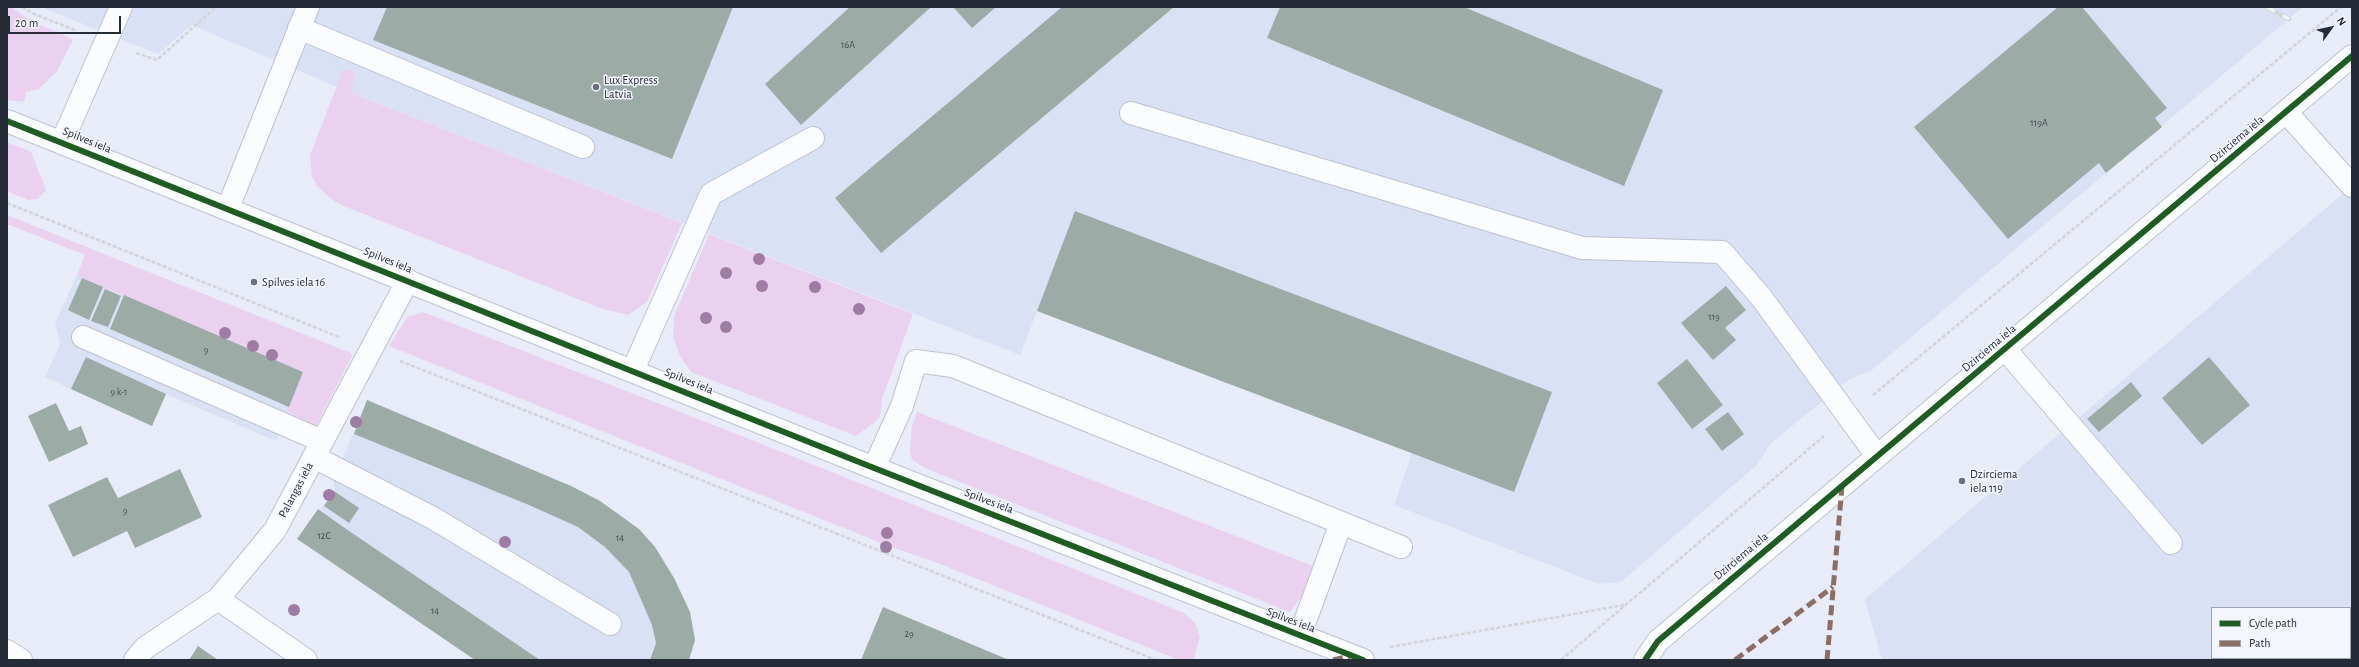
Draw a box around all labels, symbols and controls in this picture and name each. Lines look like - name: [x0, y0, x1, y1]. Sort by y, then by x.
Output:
- scale bar: [10, 8, 123, 34]
- north arrow: [2311, 8, 2351, 48]
- text: N: [2335, 15, 2348, 27]
- text: 20 m: [15, 17, 38, 29]
- house number: 16A: [841, 39, 855, 51]
- place label: Lux Express Latvia: [604, 73, 658, 101]
- marker: Lux Express Latvia: [591, 82, 601, 92]
- street label: Dzirciema iela: [2207, 112, 2267, 166]
- house number: 119A: [2030, 117, 2048, 129]
- street label: Spilves iela: [60, 124, 114, 156]
- street label: Spilves iela: [361, 244, 415, 276]
- place label: Spilves iela 16: [262, 275, 325, 289]
- marker: Spilves iela 16: [249, 277, 259, 287]
- house number: 119: [1708, 311, 1720, 323]
- street label: Dzirciema iela: [1959, 321, 2019, 375]
- house number: 9: [204, 344, 208, 356]
- street label: Spilves iela: [662, 365, 716, 397]
- house number: 9 k-1: [110, 386, 128, 398]
- street label: Palangas iela: [275, 460, 317, 520]
- place label: Dzirciema iela 119: [1970, 467, 2018, 495]
- marker: Dzirciema iela 119: [1957, 476, 1967, 486]
- street label: Spilves iela: [962, 485, 1016, 517]
- house number: 9: [123, 505, 127, 517]
- street label: Dzirciema iela: [1711, 529, 1771, 583]
- house number: 12C: [317, 530, 331, 542]
- house number: 14: [616, 532, 624, 544]
- street label: Spilves iela: [1264, 604, 1318, 636]
- house number: 14: [431, 605, 439, 617]
- legend: [2211, 607, 2351, 659]
- text: Cycle path: [2249, 617, 2297, 629]
- house number: 29: [904, 628, 914, 640]
- text: Path: [2249, 637, 2271, 649]

